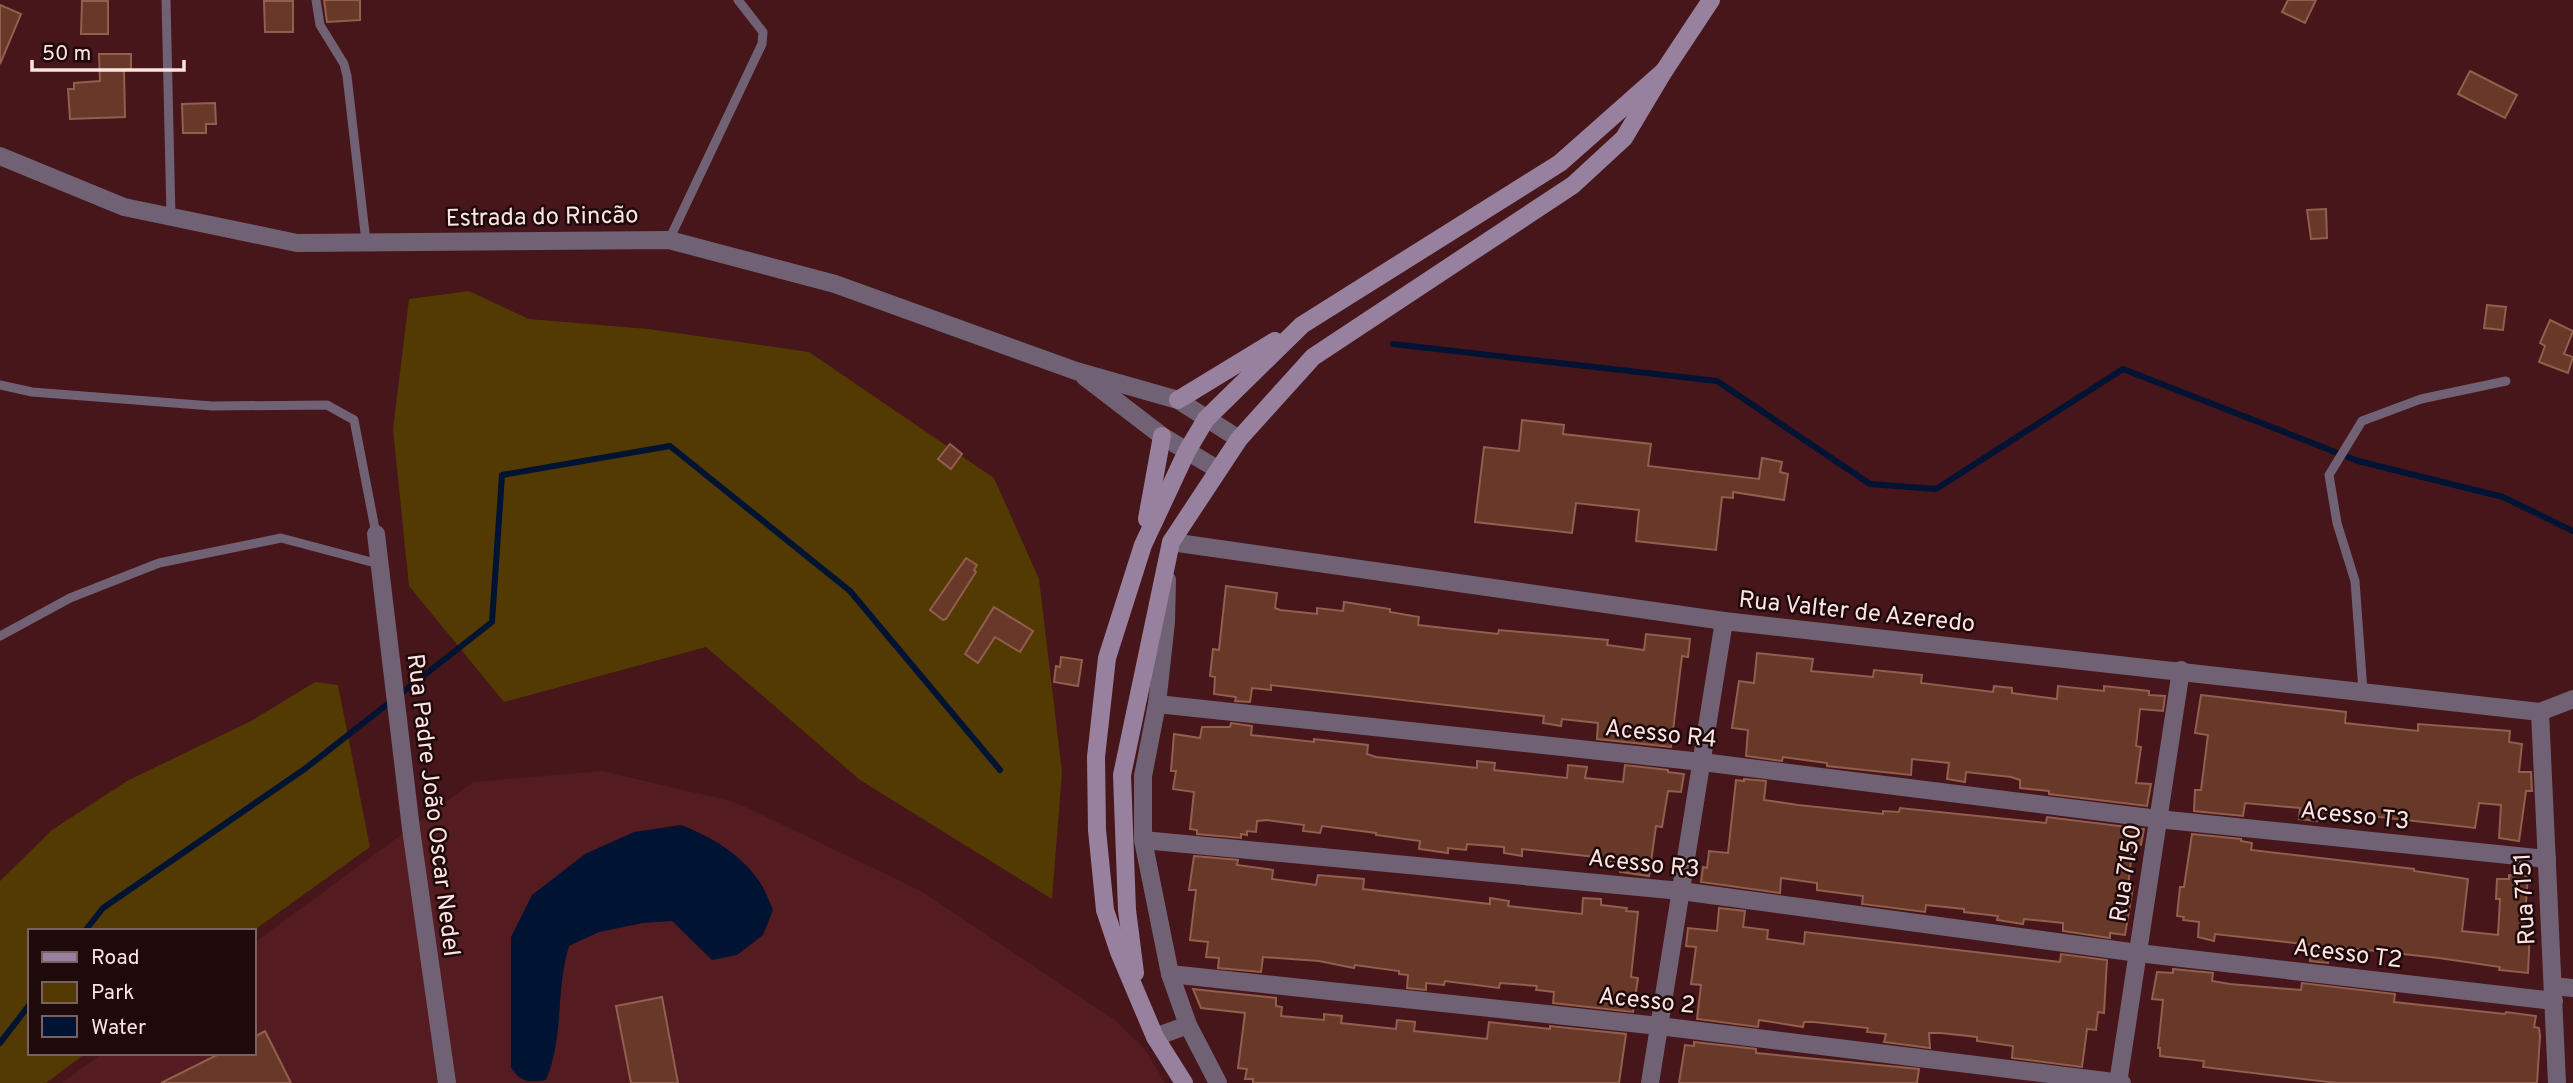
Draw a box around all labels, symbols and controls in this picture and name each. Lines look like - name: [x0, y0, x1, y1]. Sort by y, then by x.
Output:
- scale bar: [32, 28, 184, 72]
- text: 50 m: [42, 41, 91, 68]
- street label: Estrada do Rincão: [445, 201, 639, 235]
- street label: Rua Valter de Azeredo: [1737, 586, 1977, 640]
- street label: Rua Padre João Oscar Nedel: [399, 652, 465, 958]
- street label: Acesso R4: [1603, 714, 1718, 756]
- street label: Acesso T3: [2299, 796, 2411, 838]
- street label: Rua 7150: [2104, 822, 2150, 924]
- street label: Acesso R3: [1586, 844, 1701, 886]
- street label: Rua 7151: [2509, 852, 2543, 946]
- legend: [28, 929, 256, 1055]
- street label: Acesso T2: [2292, 933, 2404, 977]
- text: Road: [91, 945, 140, 972]
- text: Park: [91, 980, 134, 1007]
- street label: Acesso 2: [1597, 982, 1697, 1022]
- text: Water: [91, 1015, 146, 1042]

